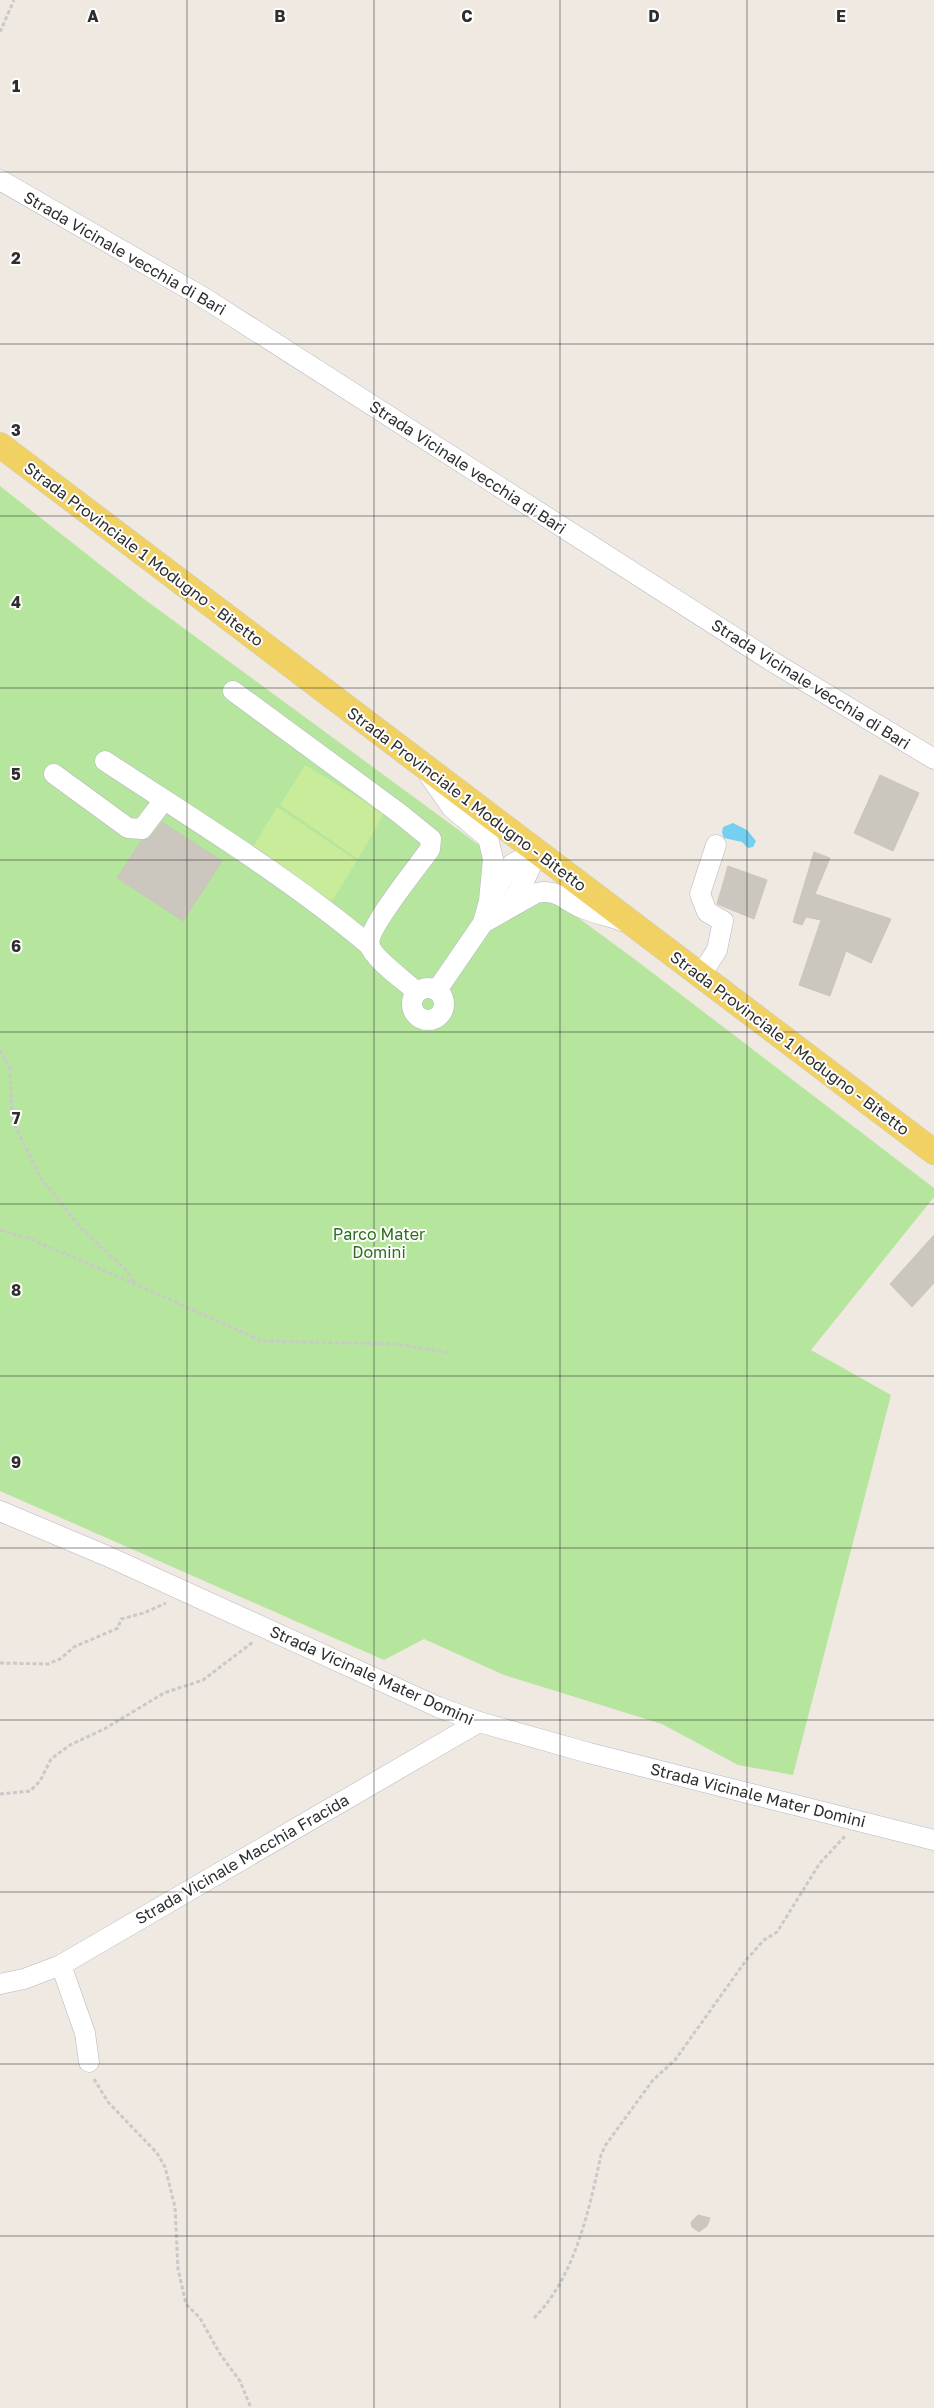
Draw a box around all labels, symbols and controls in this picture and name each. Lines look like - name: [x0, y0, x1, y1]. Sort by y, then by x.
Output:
- text: A: [87, 6, 99, 26]
- text: B: [274, 6, 286, 26]
- text: C: [461, 6, 473, 26]
- text: D: [648, 6, 660, 26]
- text: E: [836, 6, 846, 26]
- text: 1: [12, 76, 20, 96]
- street label: Strada Vicinale vecchia di Bari: [20, 187, 230, 319]
- text: 2: [11, 248, 21, 268]
- street label: Strada Vicinale vecchia di Bari: [366, 396, 570, 538]
- text: 3: [11, 420, 21, 440]
- street label: Strada Provinciale 1 Modugno - Bitetto: [20, 457, 268, 651]
- text: 4: [11, 592, 21, 612]
- street label: Strada Vicinale vecchia di Bari: [708, 614, 914, 754]
- street label: Strada Provinciale 1 Modugno - Bitetto: [343, 702, 591, 896]
- text: 5: [11, 764, 21, 784]
- text: 6: [11, 936, 21, 956]
- street label: Strada Provinciale 1 Modugno - Bitetto: [666, 946, 914, 1140]
- text: 7: [12, 1108, 21, 1128]
- park label: Parco Mater Domini: [333, 1224, 425, 1262]
- text: 8: [11, 1280, 21, 1300]
- text: 9: [11, 1452, 21, 1472]
- street label: Strada Vicinale Mater Domini: [267, 1621, 477, 1729]
- street label: Strada Vicinale Mater Domini: [648, 1759, 868, 1831]
- street label: Strada Vicinale Macchia Fracida: [132, 1789, 352, 1929]

